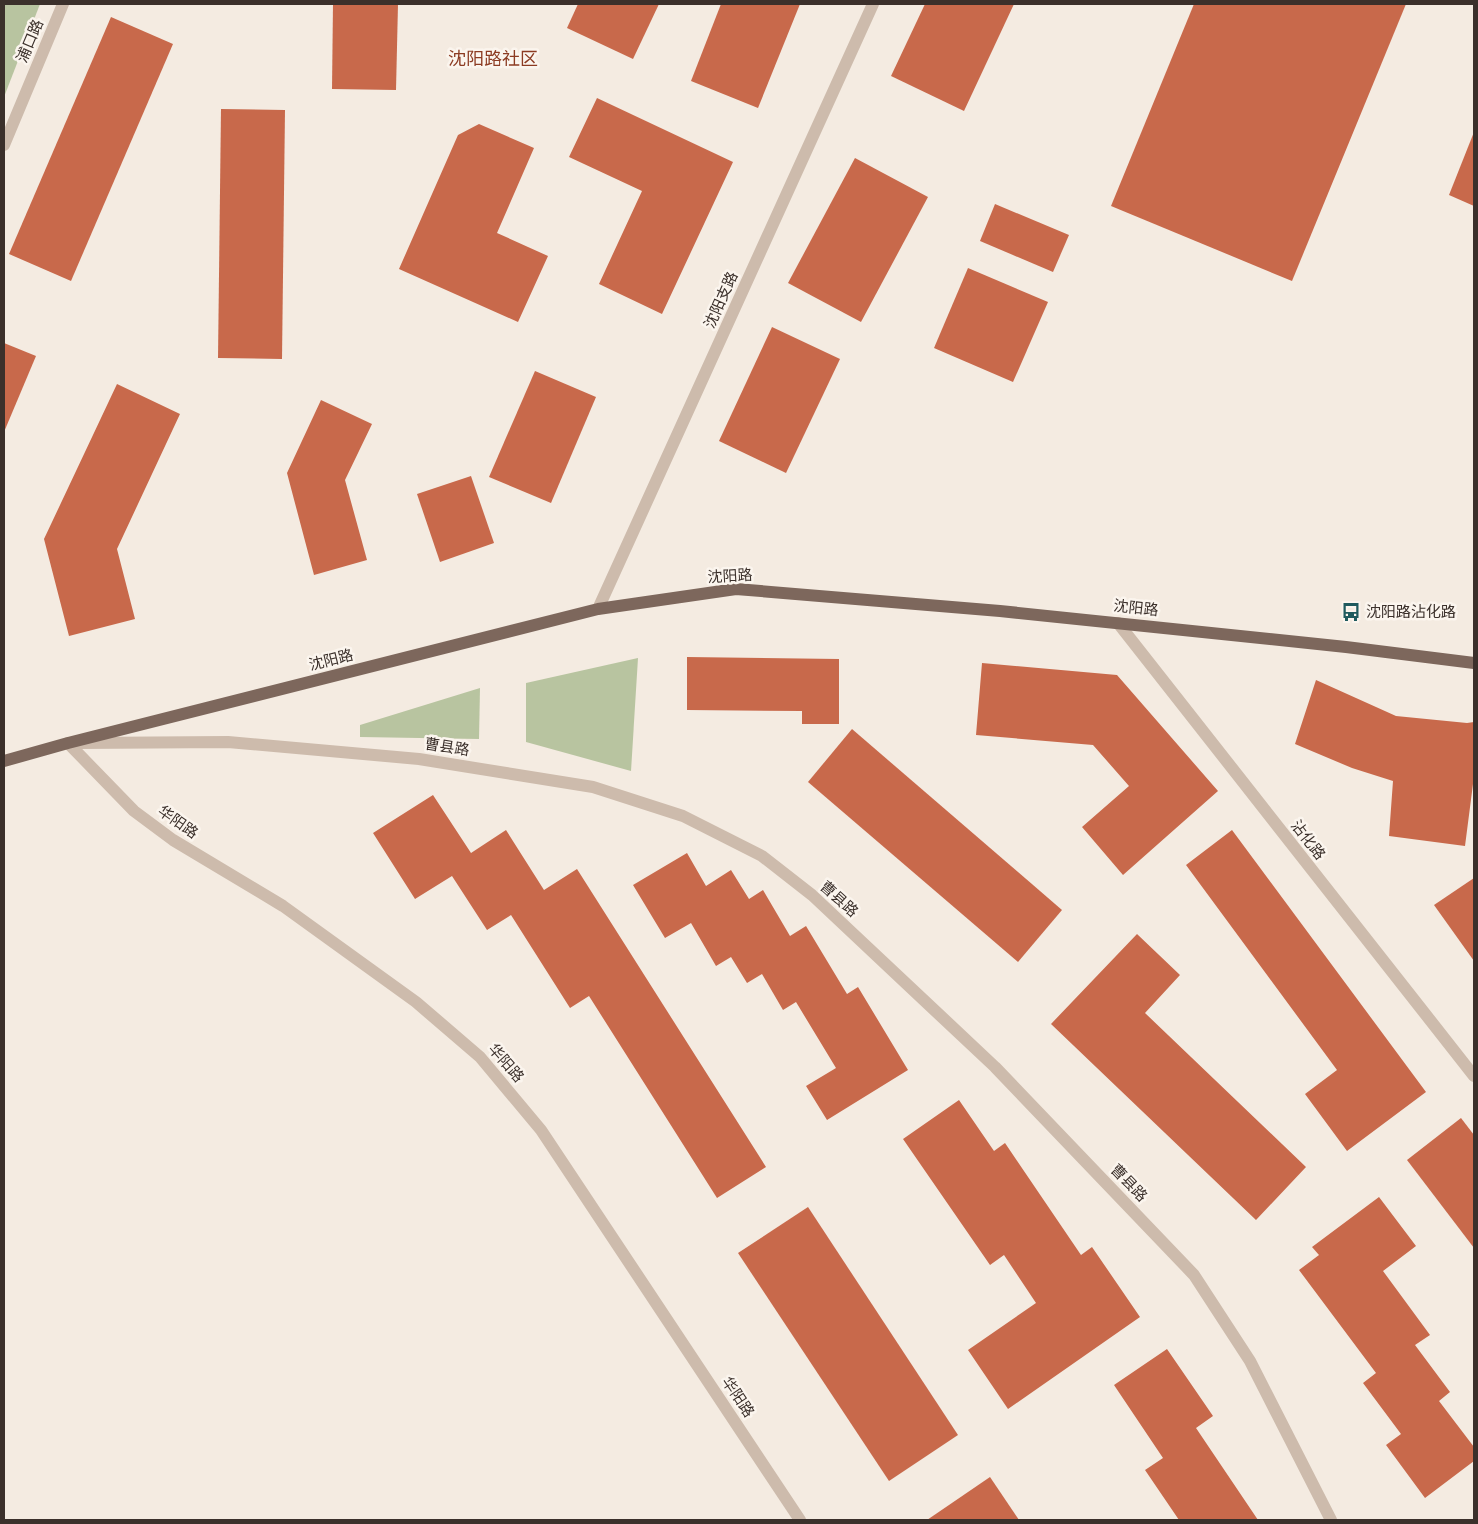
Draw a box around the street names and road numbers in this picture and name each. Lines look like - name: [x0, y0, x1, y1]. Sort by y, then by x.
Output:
- street label: 浦口路: [12, 16, 47, 65]
- street label: 沈阳支路: [700, 269, 741, 331]
- street label: 沈阳路: [707, 565, 753, 586]
- street label: 沈阳路: [1113, 596, 1159, 619]
- street label: 沈阳路: [307, 645, 355, 674]
- street label: 曹县路: [423, 734, 471, 759]
- street label: 华阳路: [154, 801, 202, 842]
- street label: 沾化路: [1287, 816, 1330, 863]
- street label: 曹县路: [816, 877, 862, 921]
- street label: 华阳路: [484, 1039, 528, 1086]
- street label: 曹县路: [1107, 1160, 1152, 1205]
- street label: 华阳路: [718, 1373, 759, 1421]

